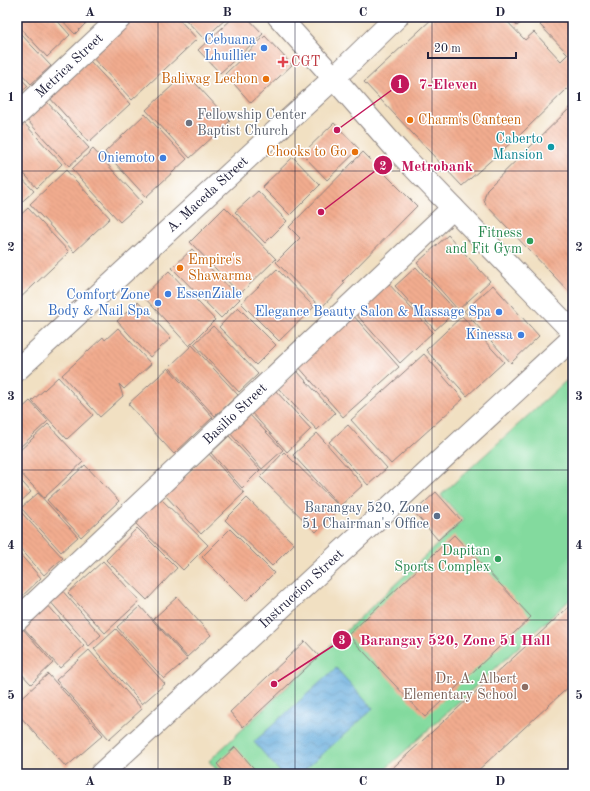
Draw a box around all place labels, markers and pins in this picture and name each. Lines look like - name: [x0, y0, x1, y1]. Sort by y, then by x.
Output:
- place label: Cebuana Lhuillier: [204, 33, 256, 63]
- marker: Cebuana Lhuillier: [259, 43, 269, 53]
- place label: CGT: [291, 55, 320, 69]
- marker: CGT: [278, 57, 288, 67]
- callout: 7-Eleven: [390, 70, 485, 97]
- place label: Baliwag Lechon: [161, 72, 258, 86]
- marker: Baliwag Lechon: [261, 74, 271, 84]
- place label: Fellowship Center Baptist Church: [197, 108, 306, 138]
- place label: Charm's Canteen: [418, 113, 522, 127]
- marker: Charm's Canteen: [405, 115, 415, 125]
- marker: Fellowship Center Baptist Church: [184, 118, 194, 128]
- place label: Caberto Mansion: [492, 132, 543, 162]
- marker: Caberto Mansion: [546, 142, 556, 152]
- place label: Chooks to Go: [266, 145, 347, 159]
- marker: Chooks to Go: [350, 147, 360, 157]
- place label: Oniemoto: [98, 151, 155, 165]
- callout: Metrobank: [373, 152, 481, 179]
- marker: Oniemoto: [158, 153, 168, 163]
- place label: Fitness and Fit Gym: [446, 226, 522, 256]
- marker: Fitness and Fit Gym: [525, 236, 535, 246]
- place label: Empire's Shawarma: [188, 253, 252, 283]
- marker: Empire's Shawarma: [175, 263, 185, 273]
- place label: EssenZiale: [176, 287, 242, 301]
- place label: Comfort Zone Body & Nail Spa: [48, 288, 150, 318]
- marker: EssenZiale: [163, 289, 173, 299]
- marker: Comfort Zone Body & Nail Spa: [153, 298, 163, 308]
- place label: Elegance Beauty Salon & Massage Spa: [255, 305, 491, 319]
- marker: Elegance Beauty Salon & Massage Spa: [494, 307, 504, 317]
- place label: Kinessa: [466, 328, 513, 342]
- marker: Kinessa: [516, 330, 526, 340]
- place label: Barangay 520, Zone 51 Chairman's Office: [302, 501, 429, 531]
- marker: Barangay 520, Zone 51 Chairman's Office: [432, 511, 442, 521]
- place label: Dapitan Sports Complex: [394, 544, 490, 574]
- marker: Dapitan Sports Complex: [493, 554, 503, 564]
- callout: Barangay 520, Zone 51 Hall: [332, 626, 558, 653]
- place label: Dr. A. Albert Elementary School: [403, 672, 517, 702]
- marker: Dr. A. Albert Elementary School: [520, 682, 530, 692]

